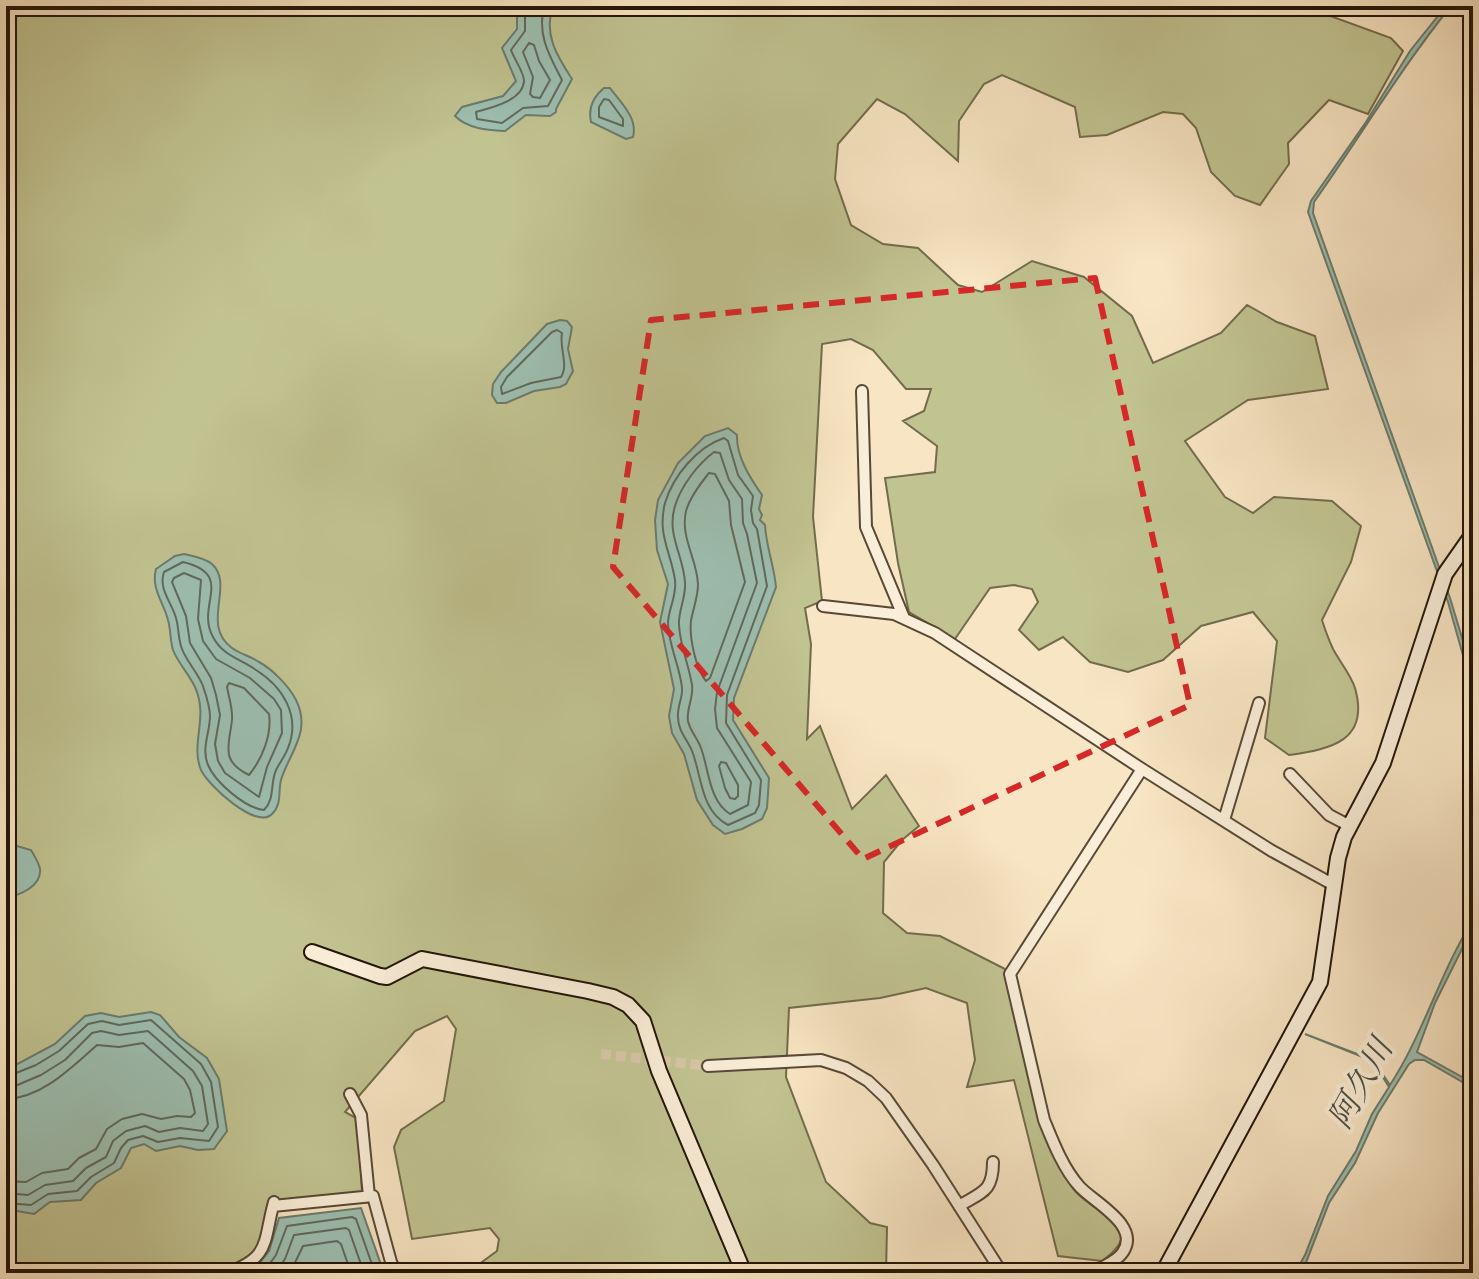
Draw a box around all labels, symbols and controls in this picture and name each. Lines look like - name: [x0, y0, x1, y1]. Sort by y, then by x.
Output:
- water label: 阿久川: [1320, 1030, 1403, 1136]

